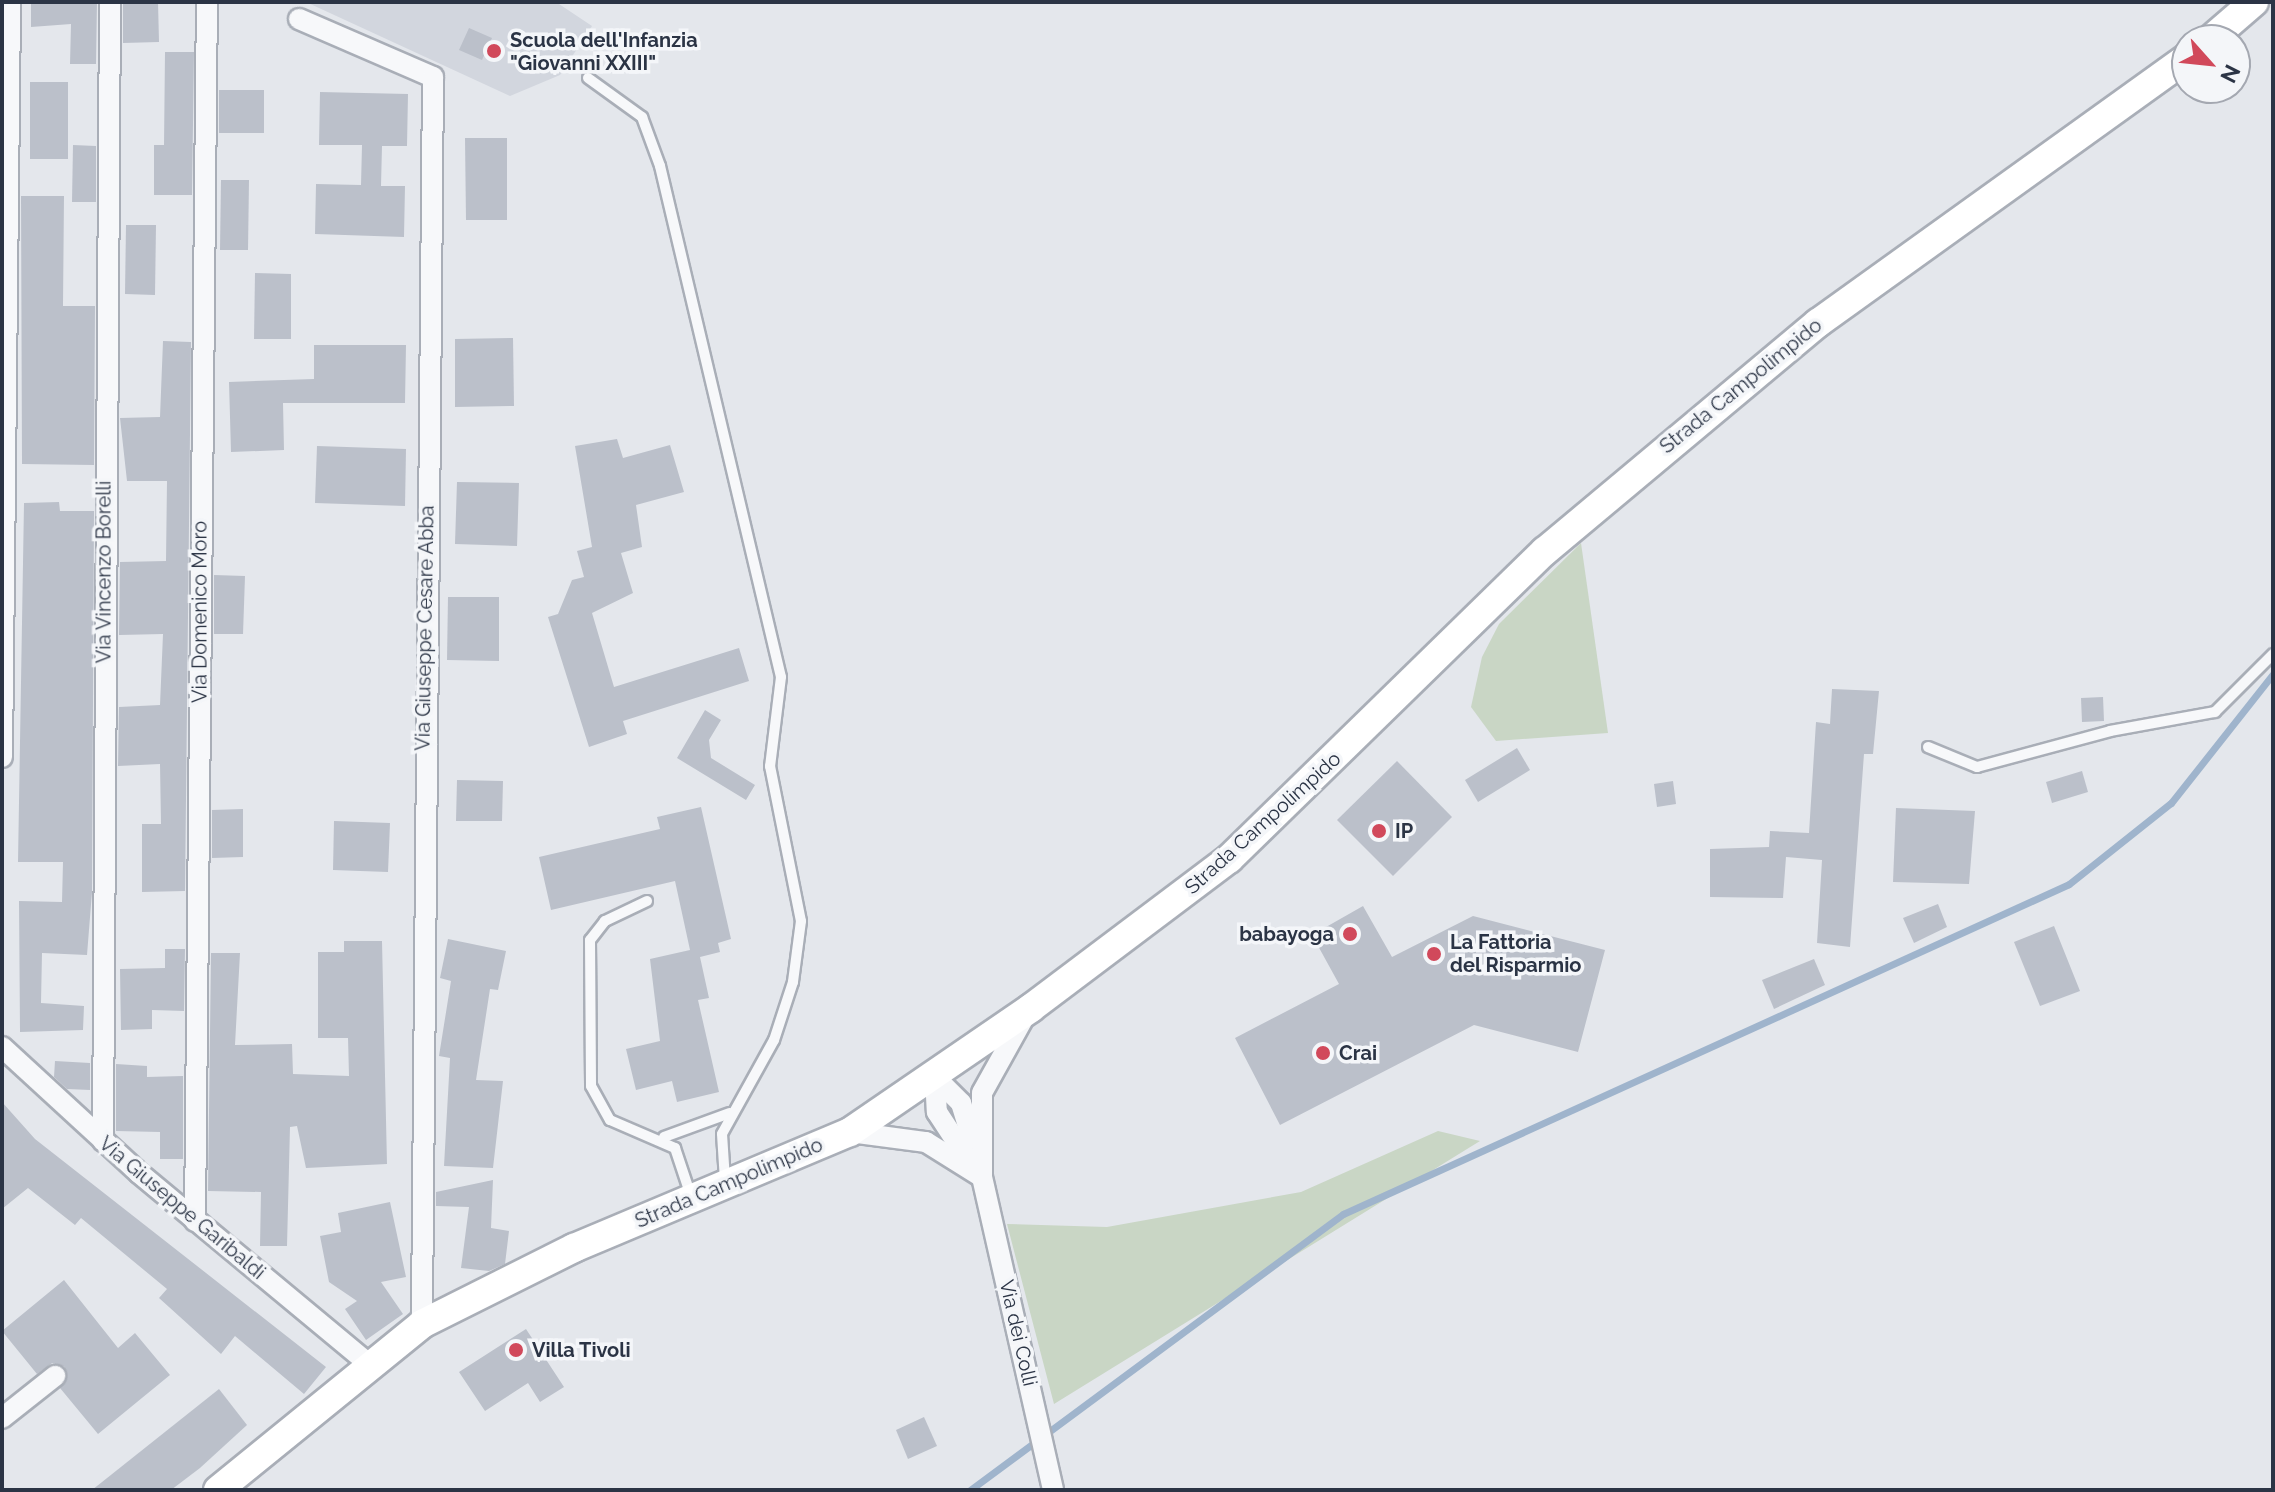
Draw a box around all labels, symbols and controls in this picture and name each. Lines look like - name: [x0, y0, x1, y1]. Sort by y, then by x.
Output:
- north arrow: [2171, 24, 2251, 104]
- place label: Scuola dell'Infanzia "Giovanni XXIII": [510, 28, 698, 75]
- marker: Scuola dell'Infanzia "Giovanni XXIII": [485, 42, 503, 60]
- text: N: [2215, 61, 2246, 87]
- street label: Strada Campolimpido: [1655, 313, 1827, 459]
- street label: Via Vincenzo Borelli: [92, 480, 116, 664]
- street label: Via Giuseppe Cesare Abba: [411, 505, 439, 751]
- street label: Via Domenico Moro: [188, 521, 212, 703]
- street label: Strada Campolimpido: [1180, 747, 1346, 899]
- place label: IP: [1395, 819, 1413, 843]
- marker: IP: [1370, 822, 1388, 840]
- place label: babayoga: [1239, 922, 1334, 946]
- marker: babayoga: [1341, 925, 1359, 943]
- place label: La Fattoria del Risparmio: [1450, 930, 1582, 977]
- marker: La Fattoria del Risparmio: [1425, 945, 1443, 963]
- place label: Crai: [1339, 1041, 1377, 1065]
- marker: Crai: [1314, 1044, 1332, 1062]
- street label: Via Giuseppe Garibaldi: [94, 1131, 270, 1285]
- street label: Strada Campolimpido: [632, 1133, 826, 1233]
- street label: Via dei Colli: [994, 1277, 1042, 1389]
- place label: Villa Tivoli: [532, 1338, 631, 1362]
- marker: Villa Tivoli: [507, 1341, 525, 1359]

